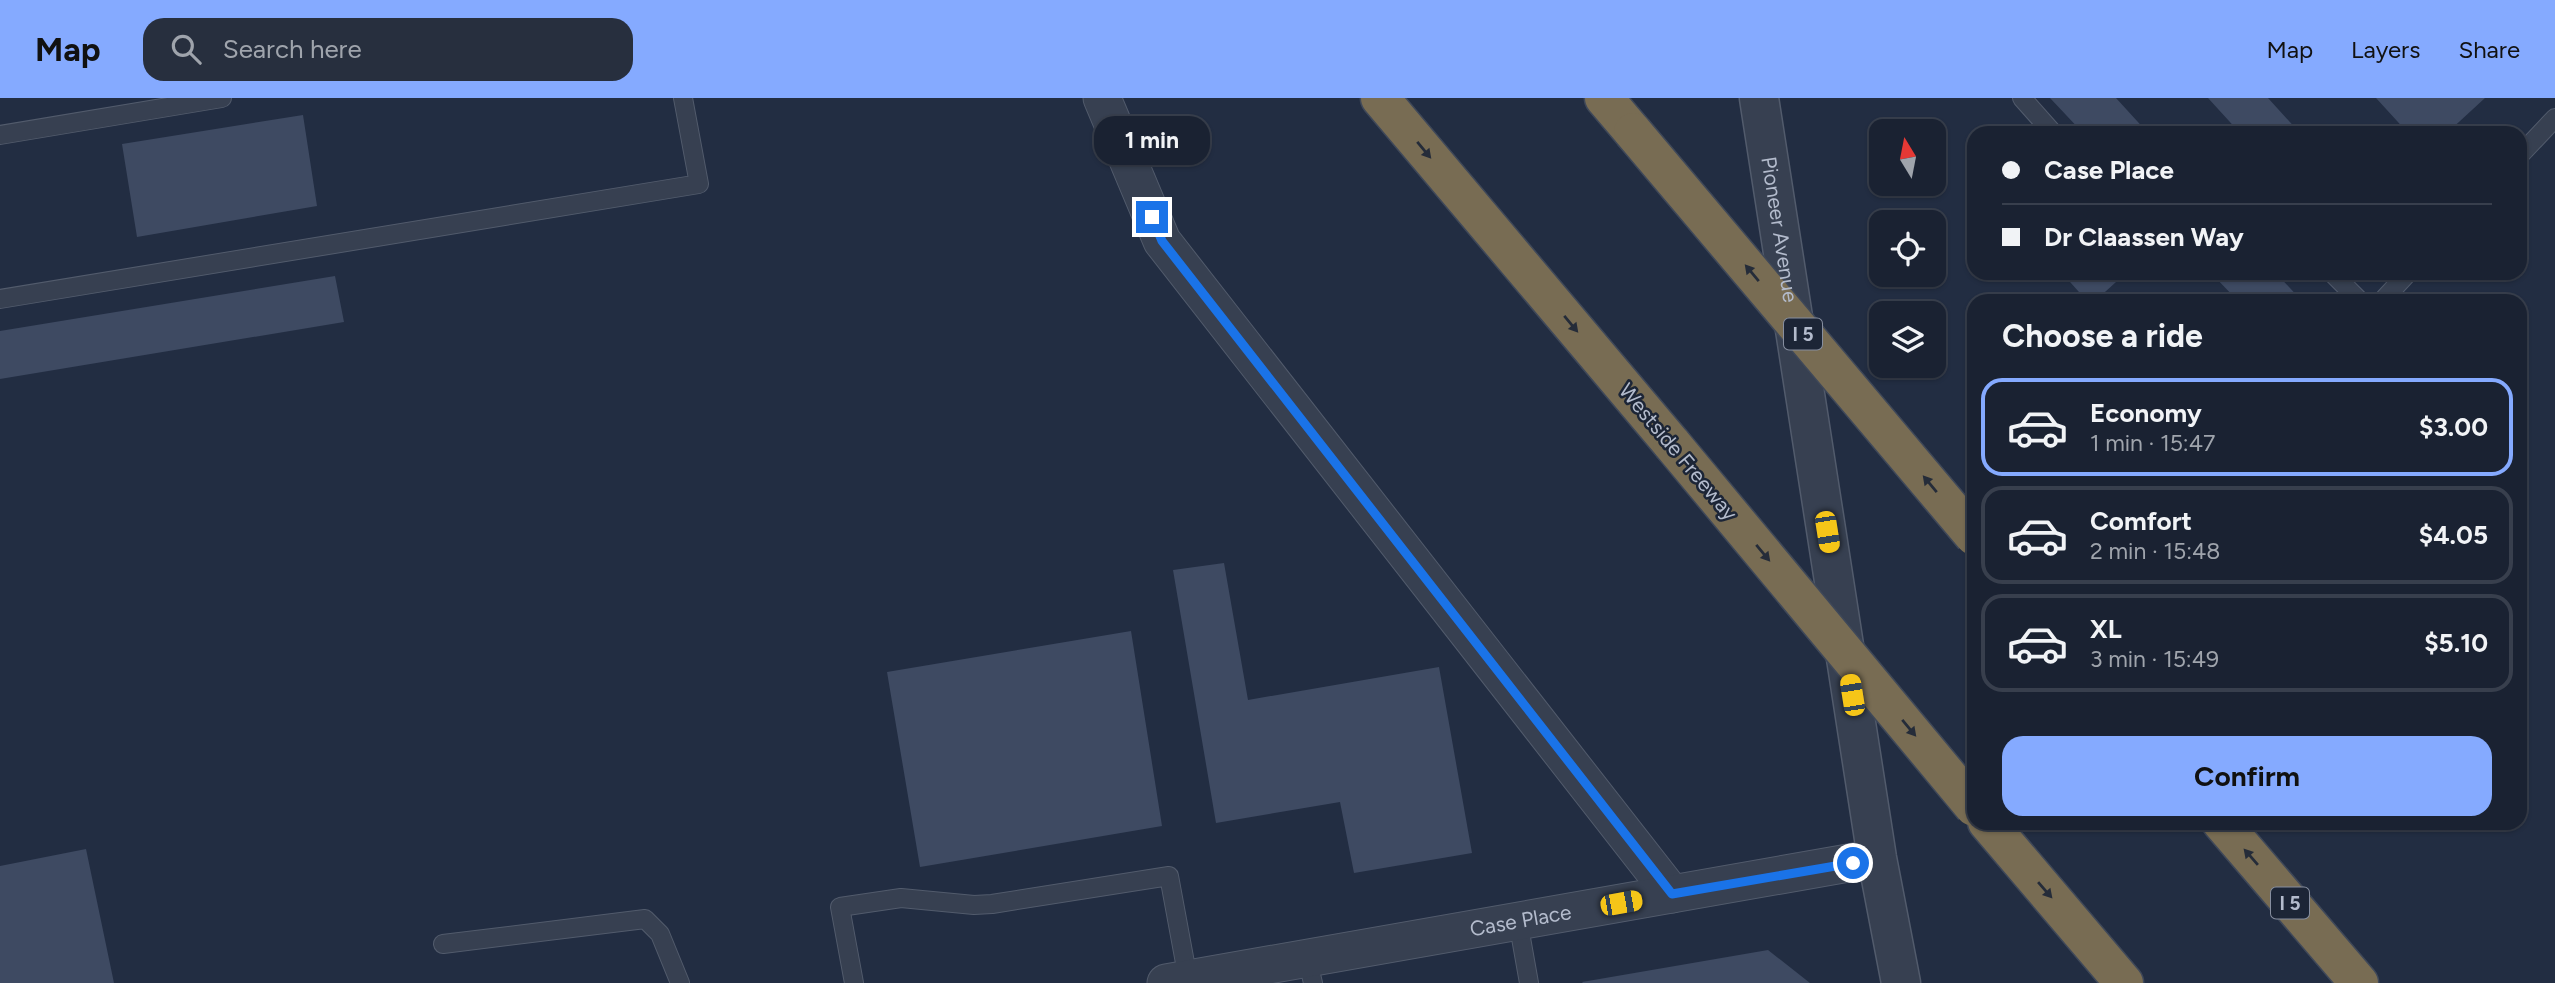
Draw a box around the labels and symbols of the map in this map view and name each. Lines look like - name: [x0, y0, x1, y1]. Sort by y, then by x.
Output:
- callout: 1 min: [1094, 116, 1210, 164]
- north arrow: [1869, 119, 1946, 196]
- one-way arrow: [1417, 141, 1432, 159]
- street label: Pioneer Avenue: [1756, 155, 1804, 304]
- route end: [1136, 201, 1168, 233]
- one-way arrow: [1744, 264, 1759, 282]
- one-way arrow: [1563, 316, 1578, 333]
- road number: I 5: [1784, 318, 1822, 350]
- street label: Westside Freeway: [1614, 378, 1743, 525]
- one-way arrow: [1922, 475, 1938, 493]
- car: [1814, 510, 1841, 554]
- one-way arrow: [1755, 545, 1770, 562]
- car: [1839, 673, 1866, 717]
- one-way arrow: [1901, 719, 1916, 737]
- route start: [1837, 847, 1869, 879]
- one-way arrow: [2243, 848, 2259, 866]
- one-way arrow: [2037, 882, 2052, 899]
- road number: I 5: [2271, 888, 2309, 918]
- car: [1599, 889, 1644, 917]
- street label: Case Place: [1468, 899, 1573, 941]

